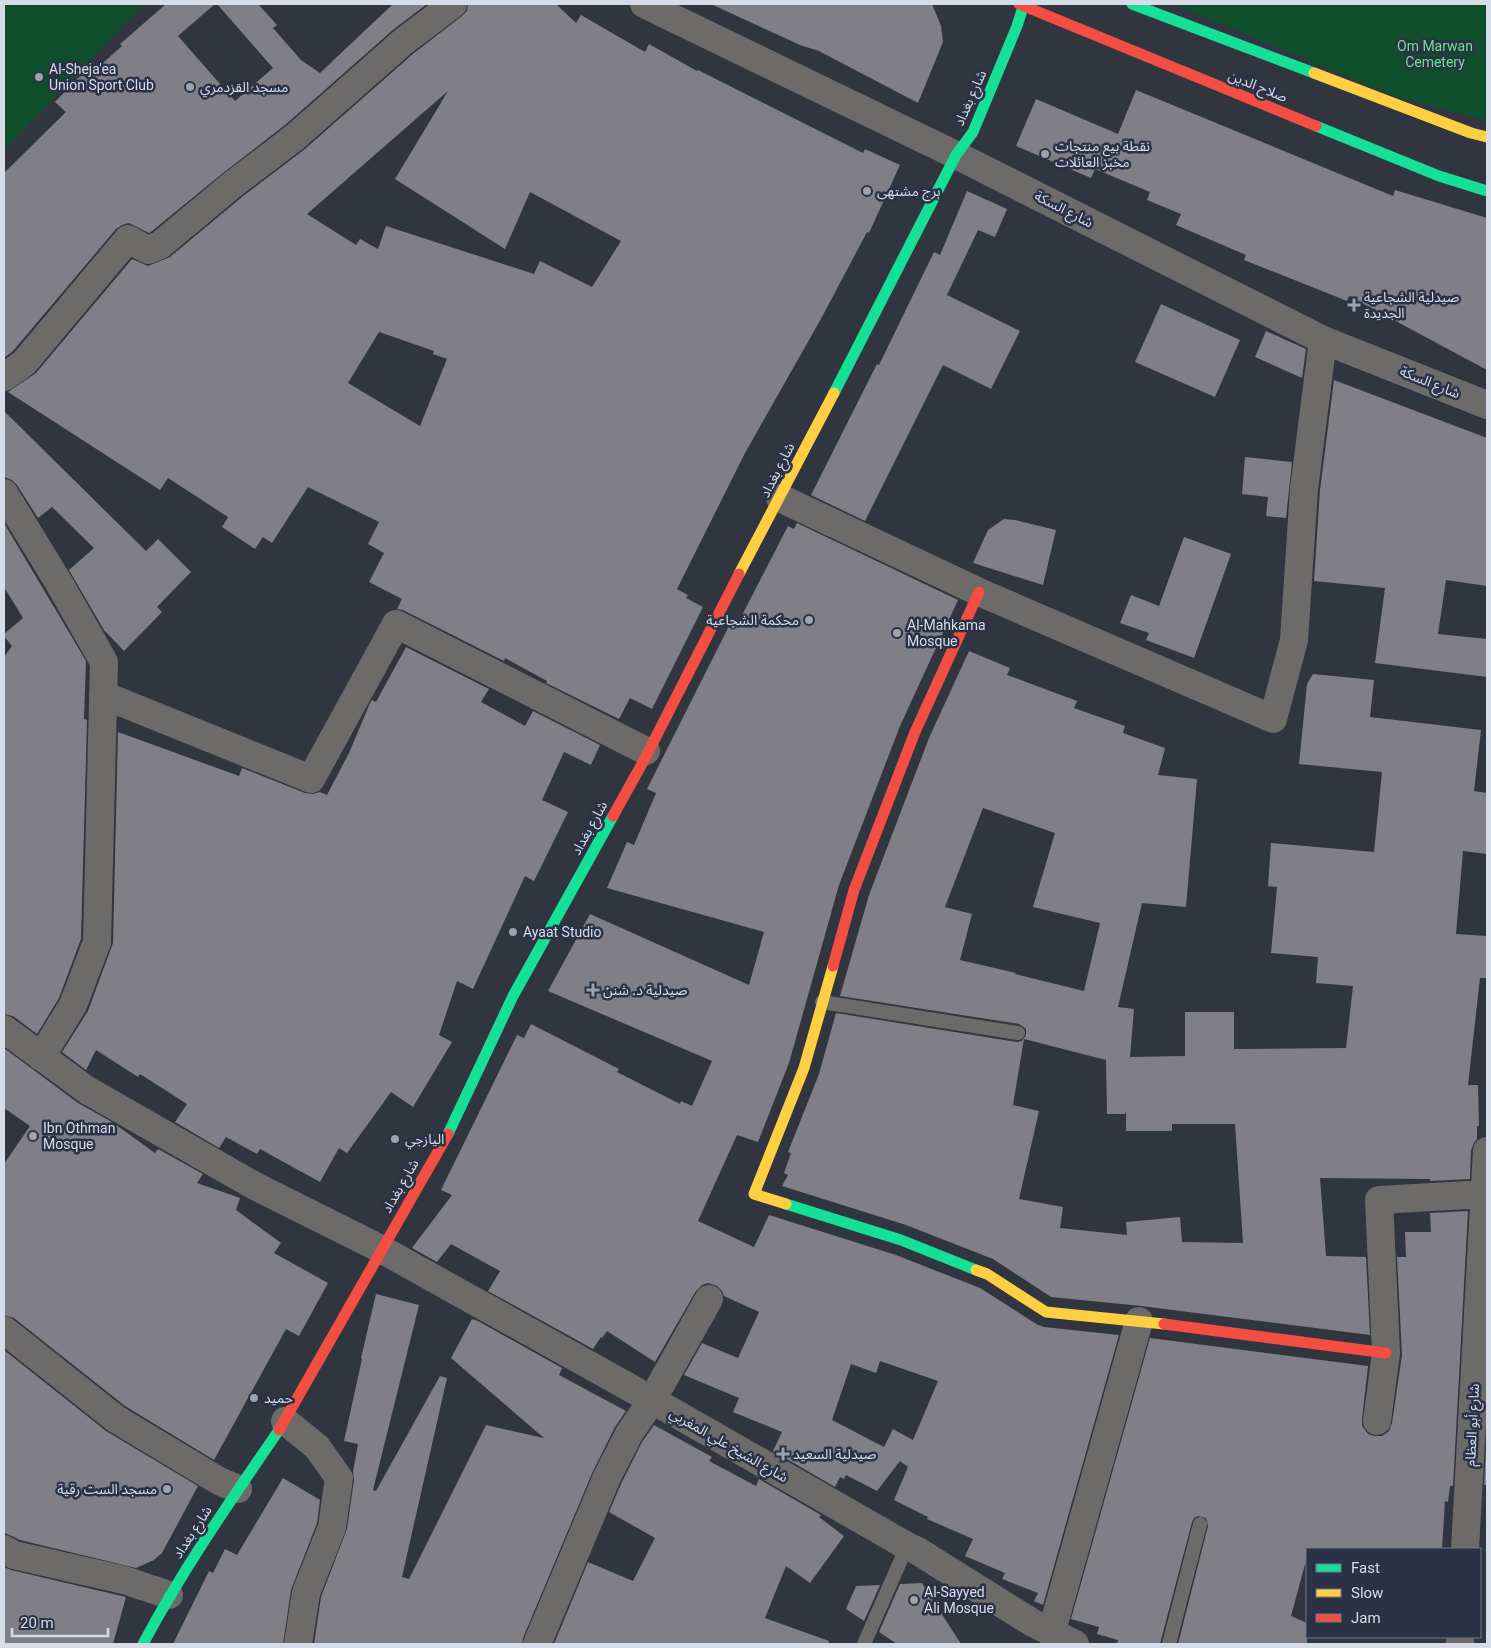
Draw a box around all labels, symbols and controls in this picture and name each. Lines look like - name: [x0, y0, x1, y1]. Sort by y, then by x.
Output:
- park label: Om Marwan Cemetery: [1397, 38, 1473, 70]
- place label: Al-Sheja'ea Union Sport Club: [49, 61, 154, 93]
- street label: صلاح الدين: [1225, 67, 1290, 108]
- street label: شارع بغداد: [951, 68, 992, 130]
- marker: Al-Sheja'ea Union Sport Club: [33, 71, 45, 83]
- place label: مسجد القزدمري: [200, 79, 288, 98]
- marker: مسجد القزدمري: [184, 81, 196, 93]
- place label: نقطة بيع منتجات مخبز العائلات: [1055, 138, 1150, 171]
- marker: نقطة بيع منتجات مخبز العائلات: [1039, 148, 1051, 160]
- place label: برج مشتهى: [877, 183, 941, 202]
- marker: برج مشتهى: [861, 185, 873, 197]
- street label: شارع السكة: [1031, 187, 1096, 233]
- place label: صيدلية الشجاعية الجديدة: [1364, 289, 1460, 321]
- marker: صيدلية الشجاعية الجديدة: [1348, 299, 1360, 311]
- street label: شارع السكة: [1396, 363, 1462, 404]
- street label: شارع بغداد: [756, 440, 800, 501]
- place label: محكمة الشجاعية: [706, 612, 799, 628]
- marker: محكمة الشجاعية: [803, 614, 815, 626]
- place label: Al-Mahkama Mosque: [907, 617, 986, 649]
- marker: Al-Mahkama Mosque: [891, 627, 903, 639]
- street label: شارع بغداد: [568, 798, 613, 859]
- place label: Ayaat Studio: [523, 924, 602, 940]
- marker: Ayaat Studio: [507, 926, 519, 938]
- place label: صيدلية د. شنن: [603, 982, 688, 999]
- marker: صيدلية د. شنن: [587, 984, 599, 996]
- place label: Ibn Othman Mosque: [43, 1120, 115, 1152]
- marker: Ibn Othman Mosque: [27, 1130, 39, 1142]
- place label: اليازجي: [405, 1131, 444, 1150]
- marker: اليازجي: [389, 1133, 401, 1145]
- street label: شارع بغداد: [378, 1156, 424, 1217]
- street label: شارع أبو العظام: [1461, 1383, 1485, 1467]
- place label: حميد: [264, 1390, 293, 1406]
- marker: حميد: [248, 1392, 260, 1404]
- street label: شارع الشيخ علي المغربي: [665, 1405, 791, 1488]
- place label: صيدلية السعيد: [793, 1446, 877, 1462]
- marker: صيدلية السعيد: [777, 1448, 789, 1460]
- place label: مسجد الست رقية: [57, 1481, 157, 1498]
- marker: مسجد الست رقية: [161, 1483, 173, 1495]
- street label: شارع بغداد: [169, 1503, 217, 1563]
- legend: [1306, 1548, 1481, 1638]
- text: Fast: [1351, 1559, 1380, 1577]
- place label: Al-Sayyed Ali Mosque: [924, 1584, 994, 1616]
- text: Slow: [1351, 1584, 1383, 1602]
- marker: Al-Sayyed Ali Mosque: [908, 1594, 920, 1606]
- scale bar: [12, 1606, 109, 1638]
- text: Jam: [1351, 1609, 1381, 1627]
- text: 20 m: [20, 1614, 54, 1632]

